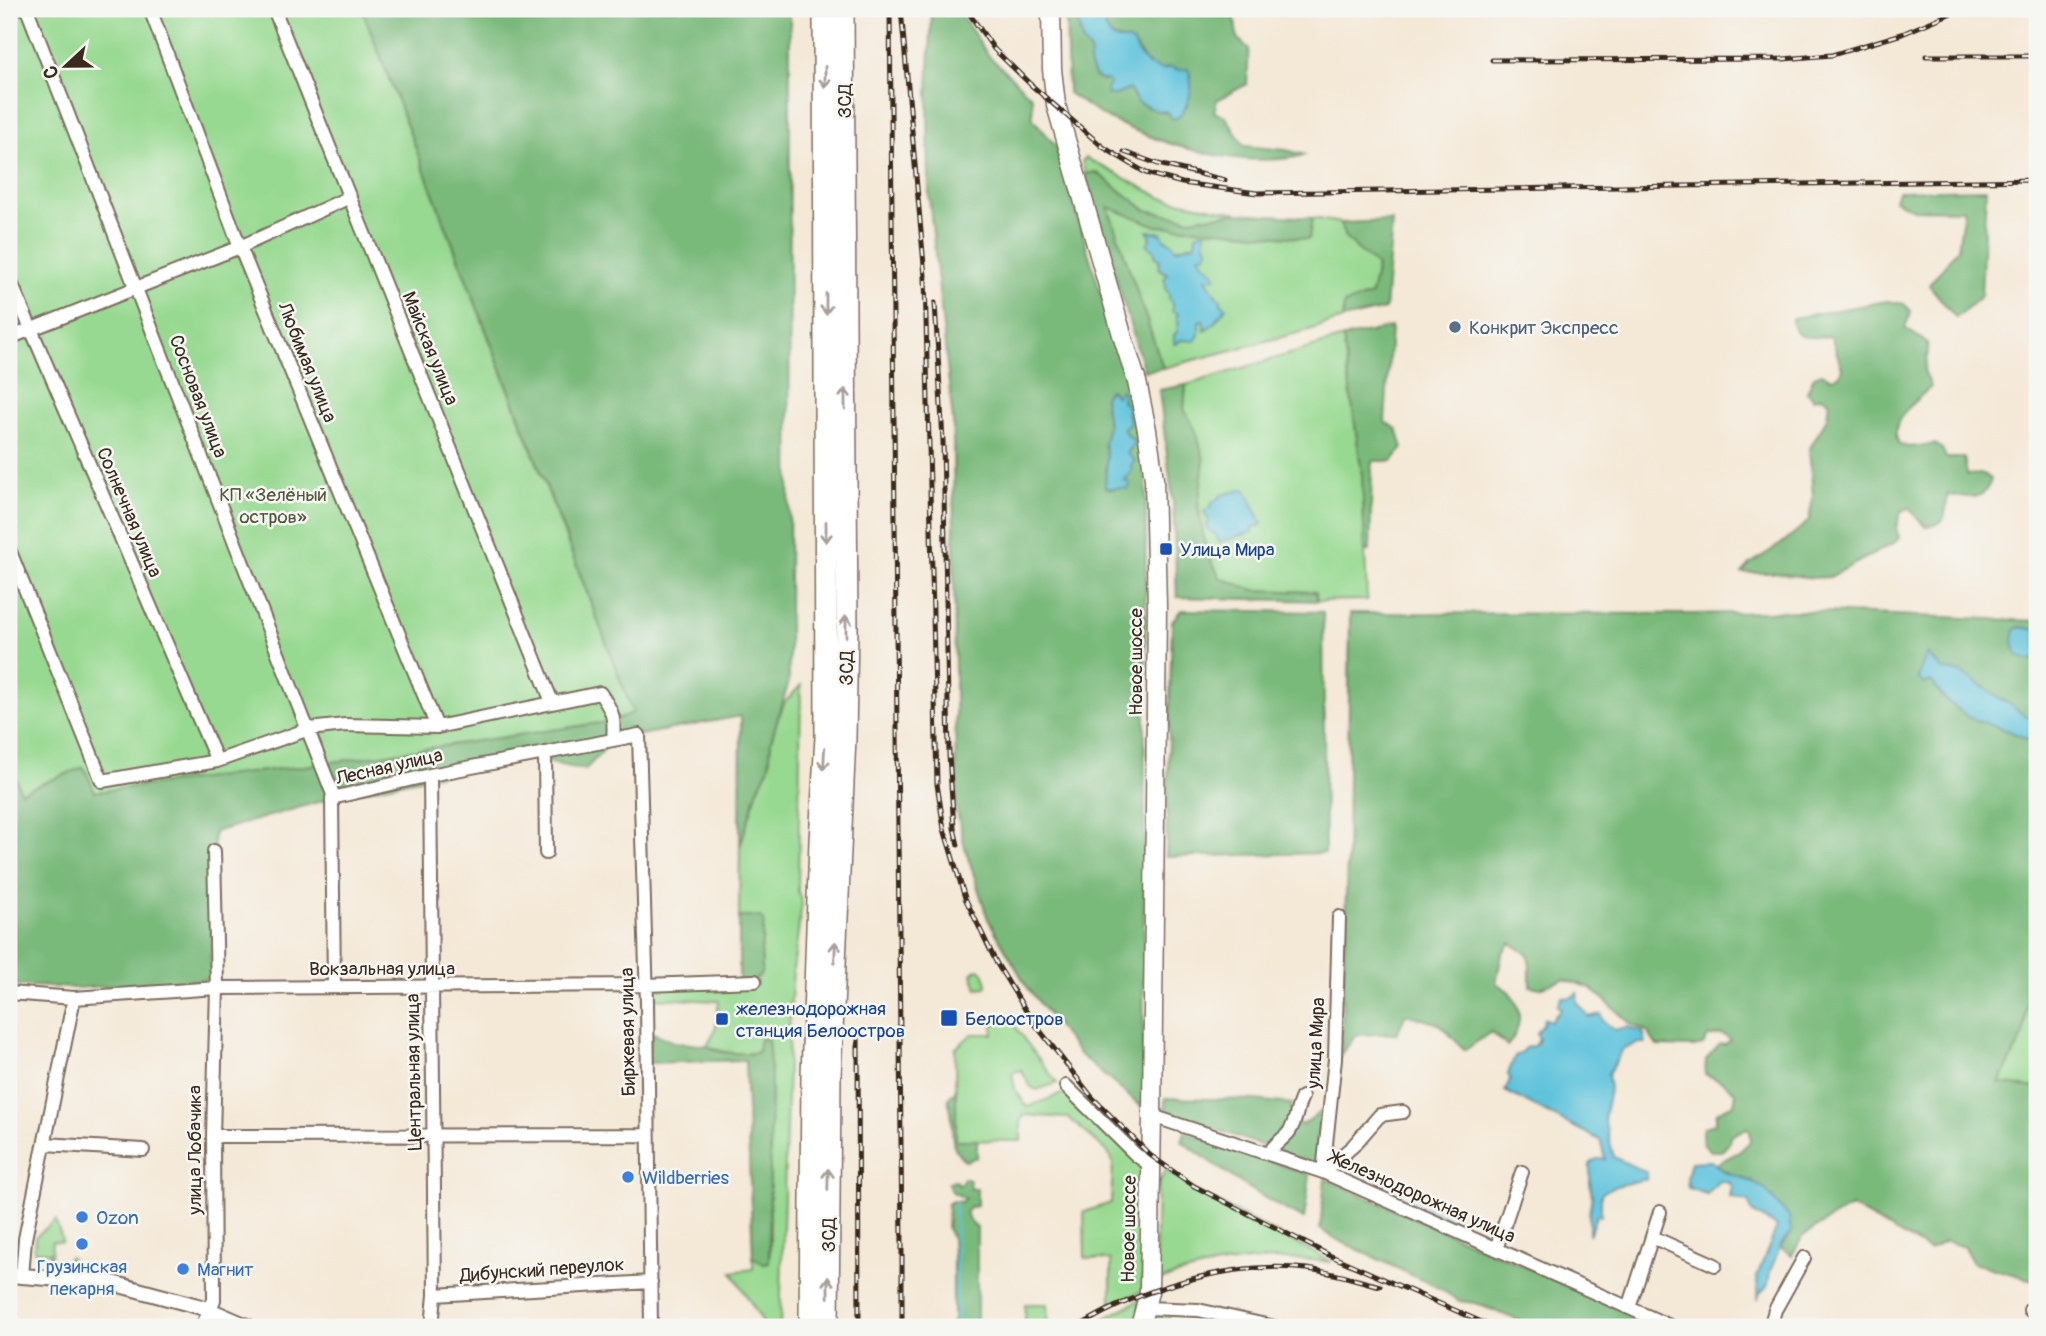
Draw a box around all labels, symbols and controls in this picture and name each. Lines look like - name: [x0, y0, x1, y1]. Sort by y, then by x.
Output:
- north arrow: [32, 32, 102, 102]
- text: С: [38, 62, 64, 82]
- one-way arrow: [818, 65, 832, 88]
- street label: ЗСД: [833, 83, 857, 118]
- street label: Майская улица: [396, 288, 464, 409]
- one-way arrow: [819, 293, 833, 316]
- street label: Любимая улица: [272, 298, 342, 426]
- place label: Конкрит Экспресс: [1469, 316, 1619, 340]
- marker: Конкрит Экспресс: [1447, 319, 1463, 335]
- street label: Сосновая улица: [164, 331, 233, 461]
- one-way arrow: [838, 388, 852, 411]
- street label: Солнечная улица: [91, 444, 167, 581]
- park label: КП «Зелёный остров»: [219, 483, 327, 529]
- one-way arrow: [819, 520, 833, 543]
- place label: Улица Мира: [1180, 538, 1275, 562]
- marker: Улица Мира: [1158, 541, 1174, 557]
- street label: Новое шоссе: [1124, 608, 1148, 716]
- one-way arrow: [839, 615, 853, 638]
- street label: ЗСД: [835, 650, 859, 685]
- street label: Лесная улица: [332, 743, 445, 791]
- one-way arrow: [818, 748, 831, 771]
- one-way arrow: [829, 940, 842, 963]
- street label: Вокзальная улица: [309, 957, 455, 981]
- street label: Биржевая улица: [615, 967, 641, 1097]
- street label: Центральная улица: [401, 993, 427, 1151]
- place label: железнодорожная станция Белоостров: [736, 997, 905, 1043]
- street label: улица Мира: [1302, 997, 1330, 1090]
- place label: Белоостров: [965, 1007, 1063, 1031]
- marker: Белоостров: [939, 1008, 959, 1028]
- marker: железнодорожная станция Белоостров: [714, 1011, 730, 1027]
- street label: улица Лобачика: [183, 1085, 207, 1216]
- street label: Железнодорожная улица: [1323, 1144, 1519, 1249]
- place label: Wildberries: [642, 1166, 729, 1190]
- one-way arrow: [822, 1168, 835, 1191]
- marker: Wildberries: [620, 1169, 636, 1185]
- street label: Новое шоссе: [1116, 1174, 1142, 1283]
- place label: Ozon: [96, 1206, 139, 1230]
- marker: Ozon: [74, 1209, 90, 1225]
- street label: ЗСД: [817, 1217, 841, 1252]
- marker: Грузинская пекарня: [74, 1236, 90, 1252]
- street label: Дибунский переулок: [458, 1252, 625, 1288]
- place label: Грузинская пекарня: [37, 1255, 127, 1301]
- place label: Магнит: [197, 1258, 254, 1282]
- marker: Магнит: [175, 1261, 191, 1277]
- one-way arrow: [821, 1276, 835, 1299]

